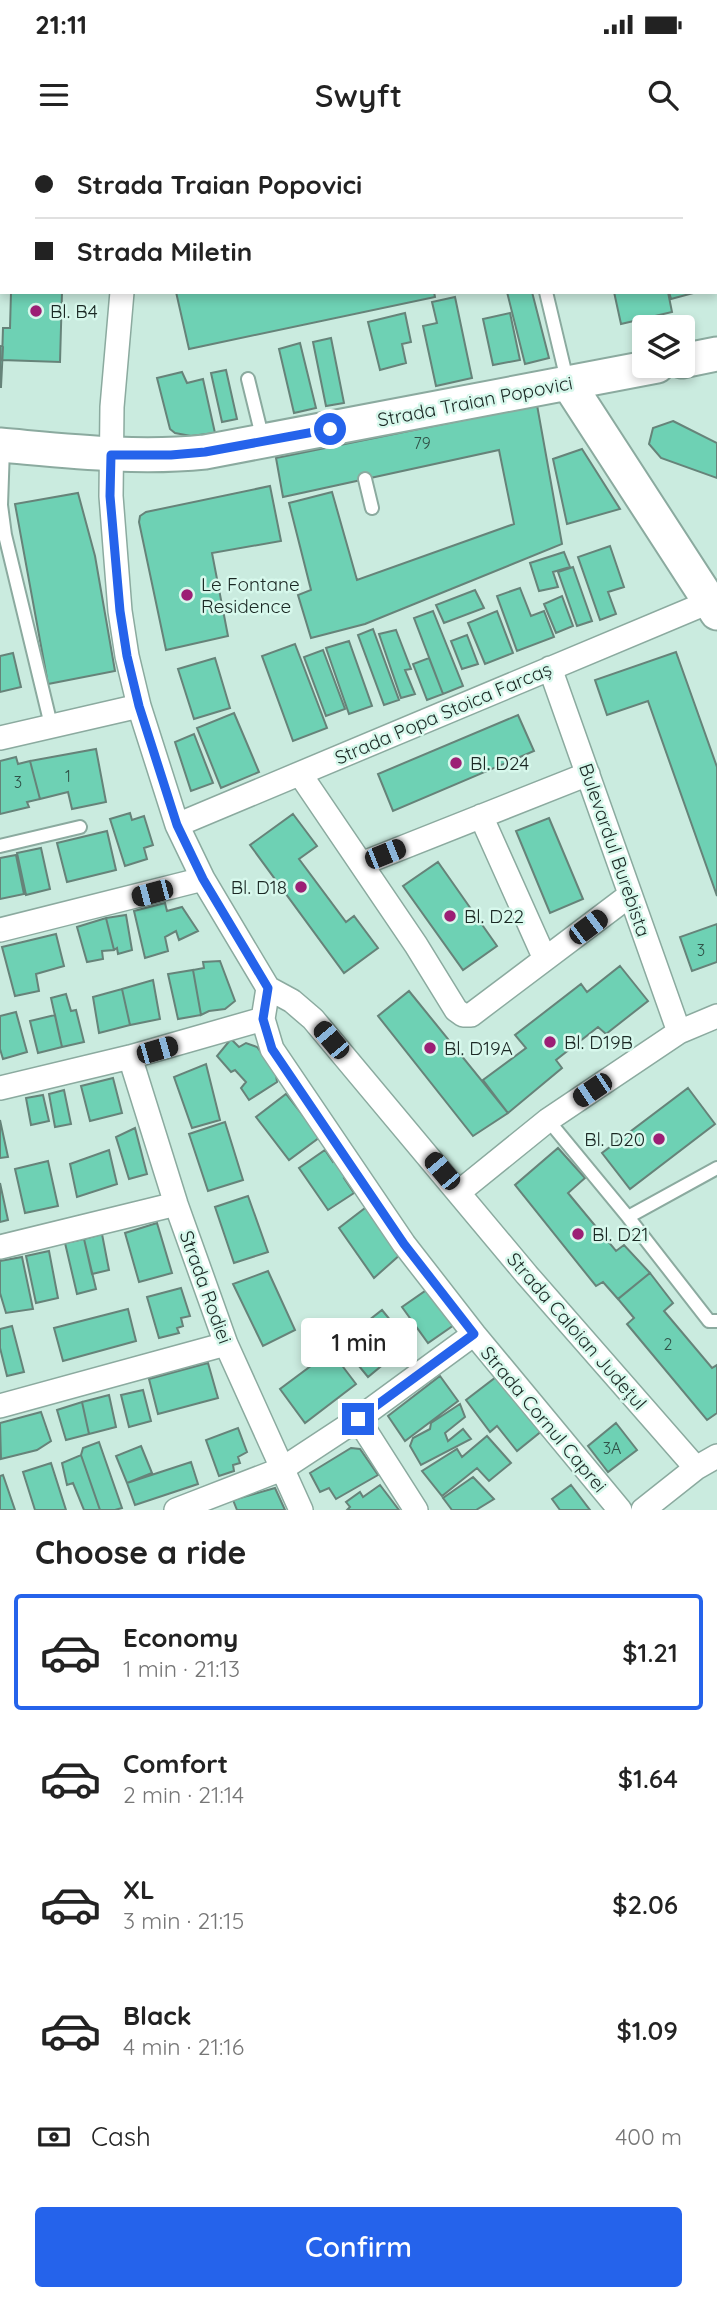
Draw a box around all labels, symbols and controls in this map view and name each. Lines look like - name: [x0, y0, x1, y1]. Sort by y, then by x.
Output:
- text: 21:11: [35, 8, 87, 41]
- text: Swyft: [315, 75, 402, 115]
- icon: menu: [35, 76, 73, 114]
- icon: search: [644, 76, 682, 114]
- text: Strada Traian Popovici: [77, 168, 362, 201]
- text: Strada Miletin: [77, 235, 252, 268]
- place label: Bl. B4: [50, 299, 98, 323]
- marker: Bl. B4: [28, 303, 44, 319]
- map controls: [632, 315, 695, 378]
- button: layers: [632, 315, 695, 378]
- street label: Strada Traian Popovici: [375, 370, 575, 432]
- route start: [314, 413, 346, 445]
- house number: 79: [413, 433, 431, 453]
- place label: Le Fontane Residence: [201, 572, 300, 618]
- marker: Le Fontane Residence: [179, 587, 195, 603]
- street label: Strada Popa Stoica Farcaș: [331, 656, 555, 770]
- place label: Bl. D24: [470, 751, 529, 775]
- marker: Bl. D24: [448, 755, 464, 771]
- street label: Bulevardul Burebista: [574, 760, 656, 940]
- house number: 1: [65, 766, 71, 786]
- house number: 3: [14, 772, 22, 792]
- car: [362, 836, 409, 872]
- place label: Bl. D18: [231, 875, 287, 899]
- car: [129, 877, 176, 909]
- marker: Bl. D18: [293, 879, 309, 895]
- place label: Bl. D22: [464, 904, 524, 928]
- car: [565, 906, 612, 948]
- marker: Bl. D22: [442, 908, 458, 924]
- house number: 3: [697, 940, 705, 960]
- car: [310, 1017, 353, 1063]
- place label: Bl. D19B: [564, 1030, 633, 1054]
- car: [134, 1034, 181, 1066]
- marker: Bl. D19B: [542, 1034, 558, 1050]
- place label: Bl. D19A: [444, 1036, 513, 1060]
- marker: Bl. D19A: [422, 1040, 438, 1056]
- car: [569, 1070, 616, 1110]
- place label: Bl. D20: [584, 1127, 645, 1151]
- marker: Bl. D20: [651, 1131, 667, 1147]
- car: [421, 1148, 464, 1194]
- place label: Bl. D21: [592, 1222, 649, 1246]
- marker: Bl. D21: [570, 1226, 586, 1242]
- street label: Strada Rodiei: [174, 1227, 238, 1347]
- street label: Strada Caloian Județul: [502, 1247, 652, 1415]
- callout: 1 min: [300, 1318, 416, 1366]
- text: 1 min: [331, 1328, 387, 1357]
- house number: 2: [664, 1334, 673, 1354]
- street label: Strada Cornul Caprei: [476, 1341, 612, 1497]
- route end: [342, 1403, 374, 1435]
- house number: 3A: [603, 1438, 621, 1458]
- text: Choose a ride: [35, 1532, 247, 1572]
- icon: car: [39, 1621, 102, 1684]
- text: Economy: [123, 1621, 238, 1654]
- text: $1.21: [622, 1636, 678, 1669]
- text: 1 min · 21:13: [123, 1654, 240, 1683]
- icon: car: [39, 1747, 102, 1810]
- text: Comfort: [123, 1747, 228, 1780]
- text: $1.64: [618, 1762, 678, 1795]
- text: 2 min · 21:14: [123, 1780, 244, 1809]
- icon: car: [39, 1873, 102, 1936]
- text: XL: [123, 1873, 155, 1906]
- text: $2.06: [612, 1888, 678, 1921]
- text: 3 min · 21:15: [123, 1906, 244, 1935]
- icon: car: [39, 1999, 102, 2062]
- text: Black: [123, 1999, 192, 2032]
- text: $1.09: [616, 2014, 678, 2047]
- text: 4 min · 21:16: [123, 2032, 244, 2061]
- icon: cash: [35, 2118, 73, 2156]
- text: Cash: [91, 2120, 151, 2153]
- text: 400 m: [615, 2122, 682, 2151]
- button: Confirm: [35, 2207, 682, 2287]

